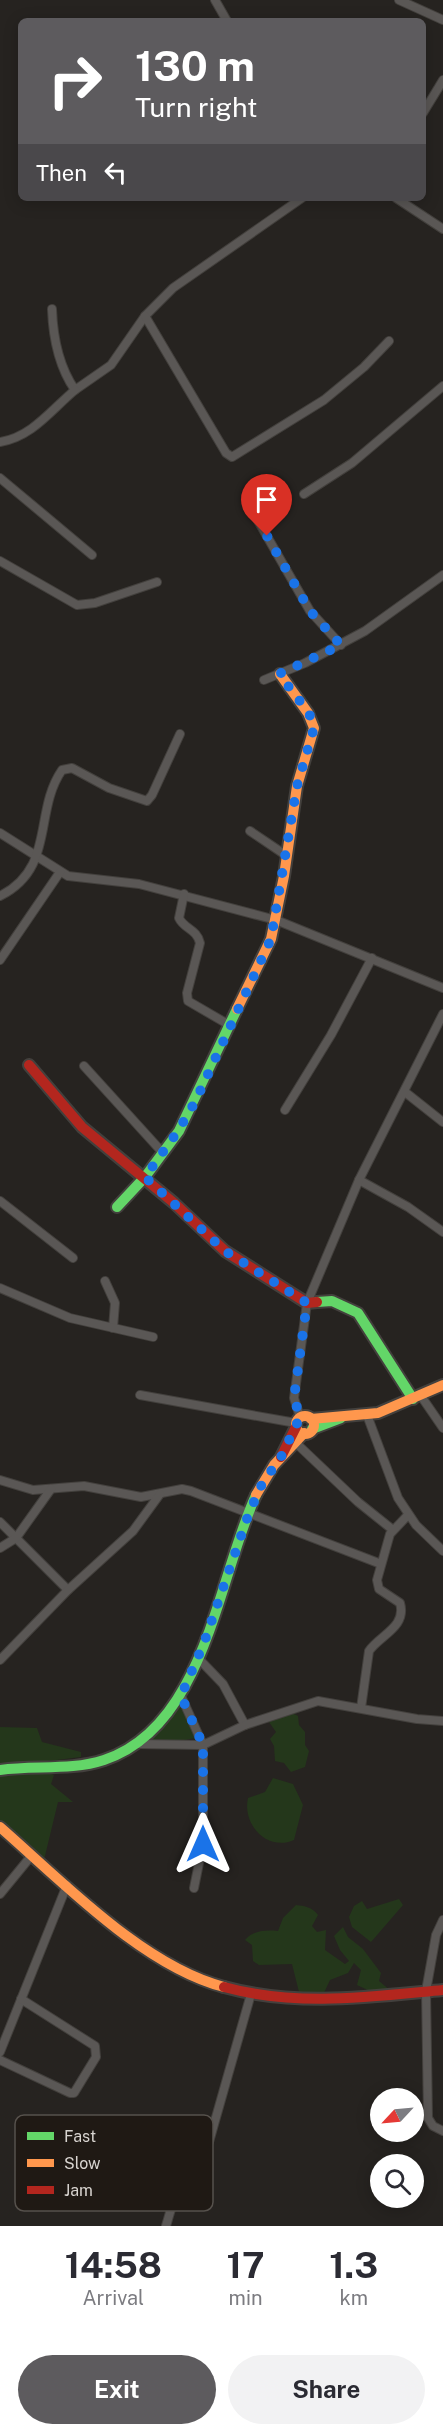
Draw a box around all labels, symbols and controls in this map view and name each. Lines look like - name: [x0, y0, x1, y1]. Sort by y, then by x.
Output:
- text: 130 m: [135, 41, 255, 90]
- icon: right: [36, 42, 114, 120]
- text: Turn right: [135, 91, 258, 123]
- icon: left: [99, 156, 132, 189]
- text: Then: [36, 160, 87, 186]
- pin: [241, 474, 292, 536]
- icon: arrive: [250, 483, 283, 516]
- position arrow: [171, 1812, 235, 1876]
- north arrow: [370, 2088, 424, 2142]
- map controls: [370, 2088, 424, 2208]
- legend: [15, 2115, 213, 2211]
- text: Fast: [64, 2127, 96, 2146]
- text: Slow: [64, 2154, 101, 2173]
- button: search: [370, 2154, 424, 2208]
- text: Jam: [64, 2181, 93, 2200]
- text: 14:58: [65, 2244, 162, 2286]
- text: 17: [227, 2244, 265, 2286]
- text: 1.3: [329, 2244, 378, 2286]
- text: Arrival: [82, 2286, 144, 2310]
- text: min: [229, 2286, 263, 2310]
- text: km: [339, 2286, 368, 2310]
- button: Exit: [18, 2355, 216, 2424]
- button: Share: [228, 2355, 425, 2424]

